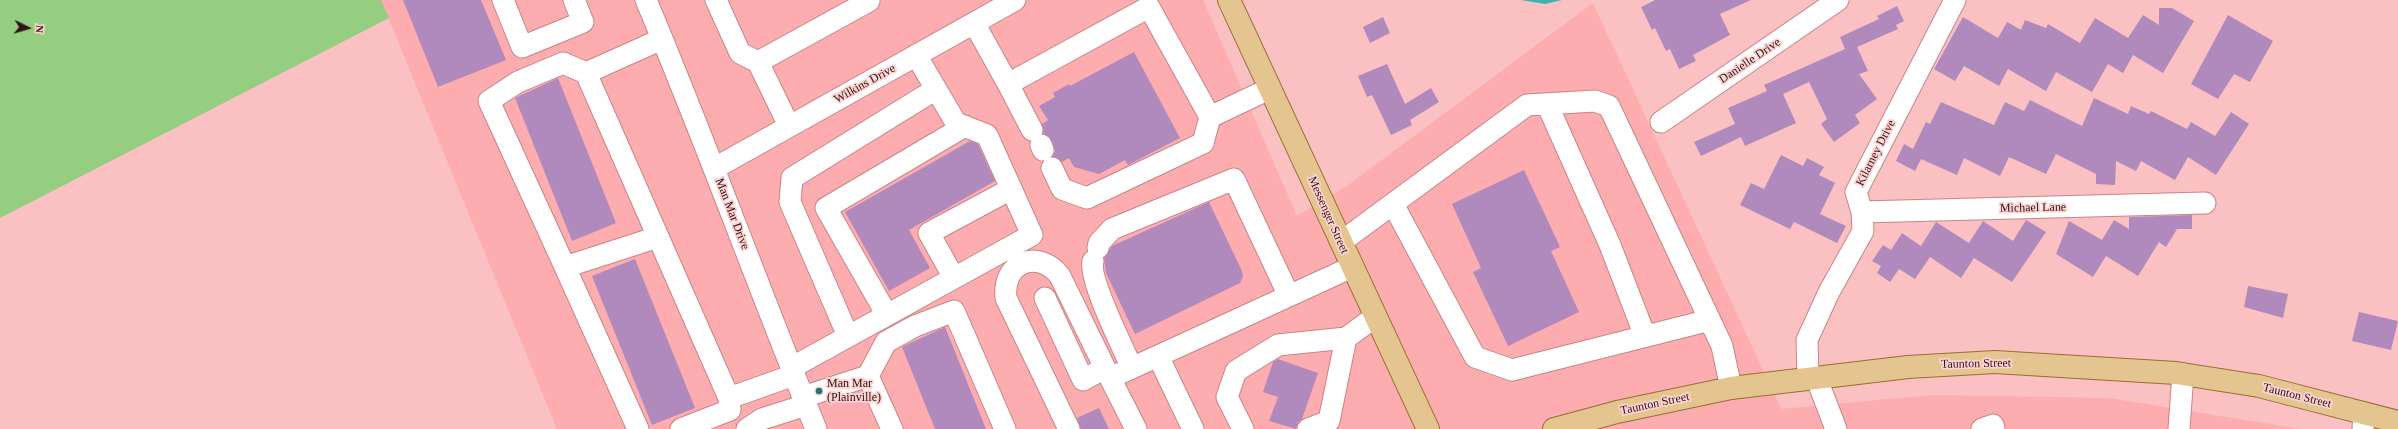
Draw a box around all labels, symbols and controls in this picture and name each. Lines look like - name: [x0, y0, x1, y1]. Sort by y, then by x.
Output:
- north arrow: [8, 8, 48, 48]
- text: N: [34, 25, 46, 34]
- street label: Danielle Drive: [1717, 35, 1783, 87]
- street label: Wilkins Drive: [832, 61, 898, 107]
- street label: Kilarney Drive: [1853, 118, 1899, 188]
- street label: Messenger Street: [1305, 174, 1351, 256]
- street label: Man Mar Drive: [712, 176, 752, 252]
- street label: Michael Lane: [2000, 200, 2066, 216]
- street label: Taunton Street: [1941, 356, 2011, 372]
- place label: Man Mar (Plainville): [827, 377, 881, 405]
- street label: Taunton Street: [2261, 381, 2333, 411]
- marker: Man Mar (Plainville): [814, 386, 824, 396]
- street label: Taunton Street: [1619, 390, 1691, 418]

